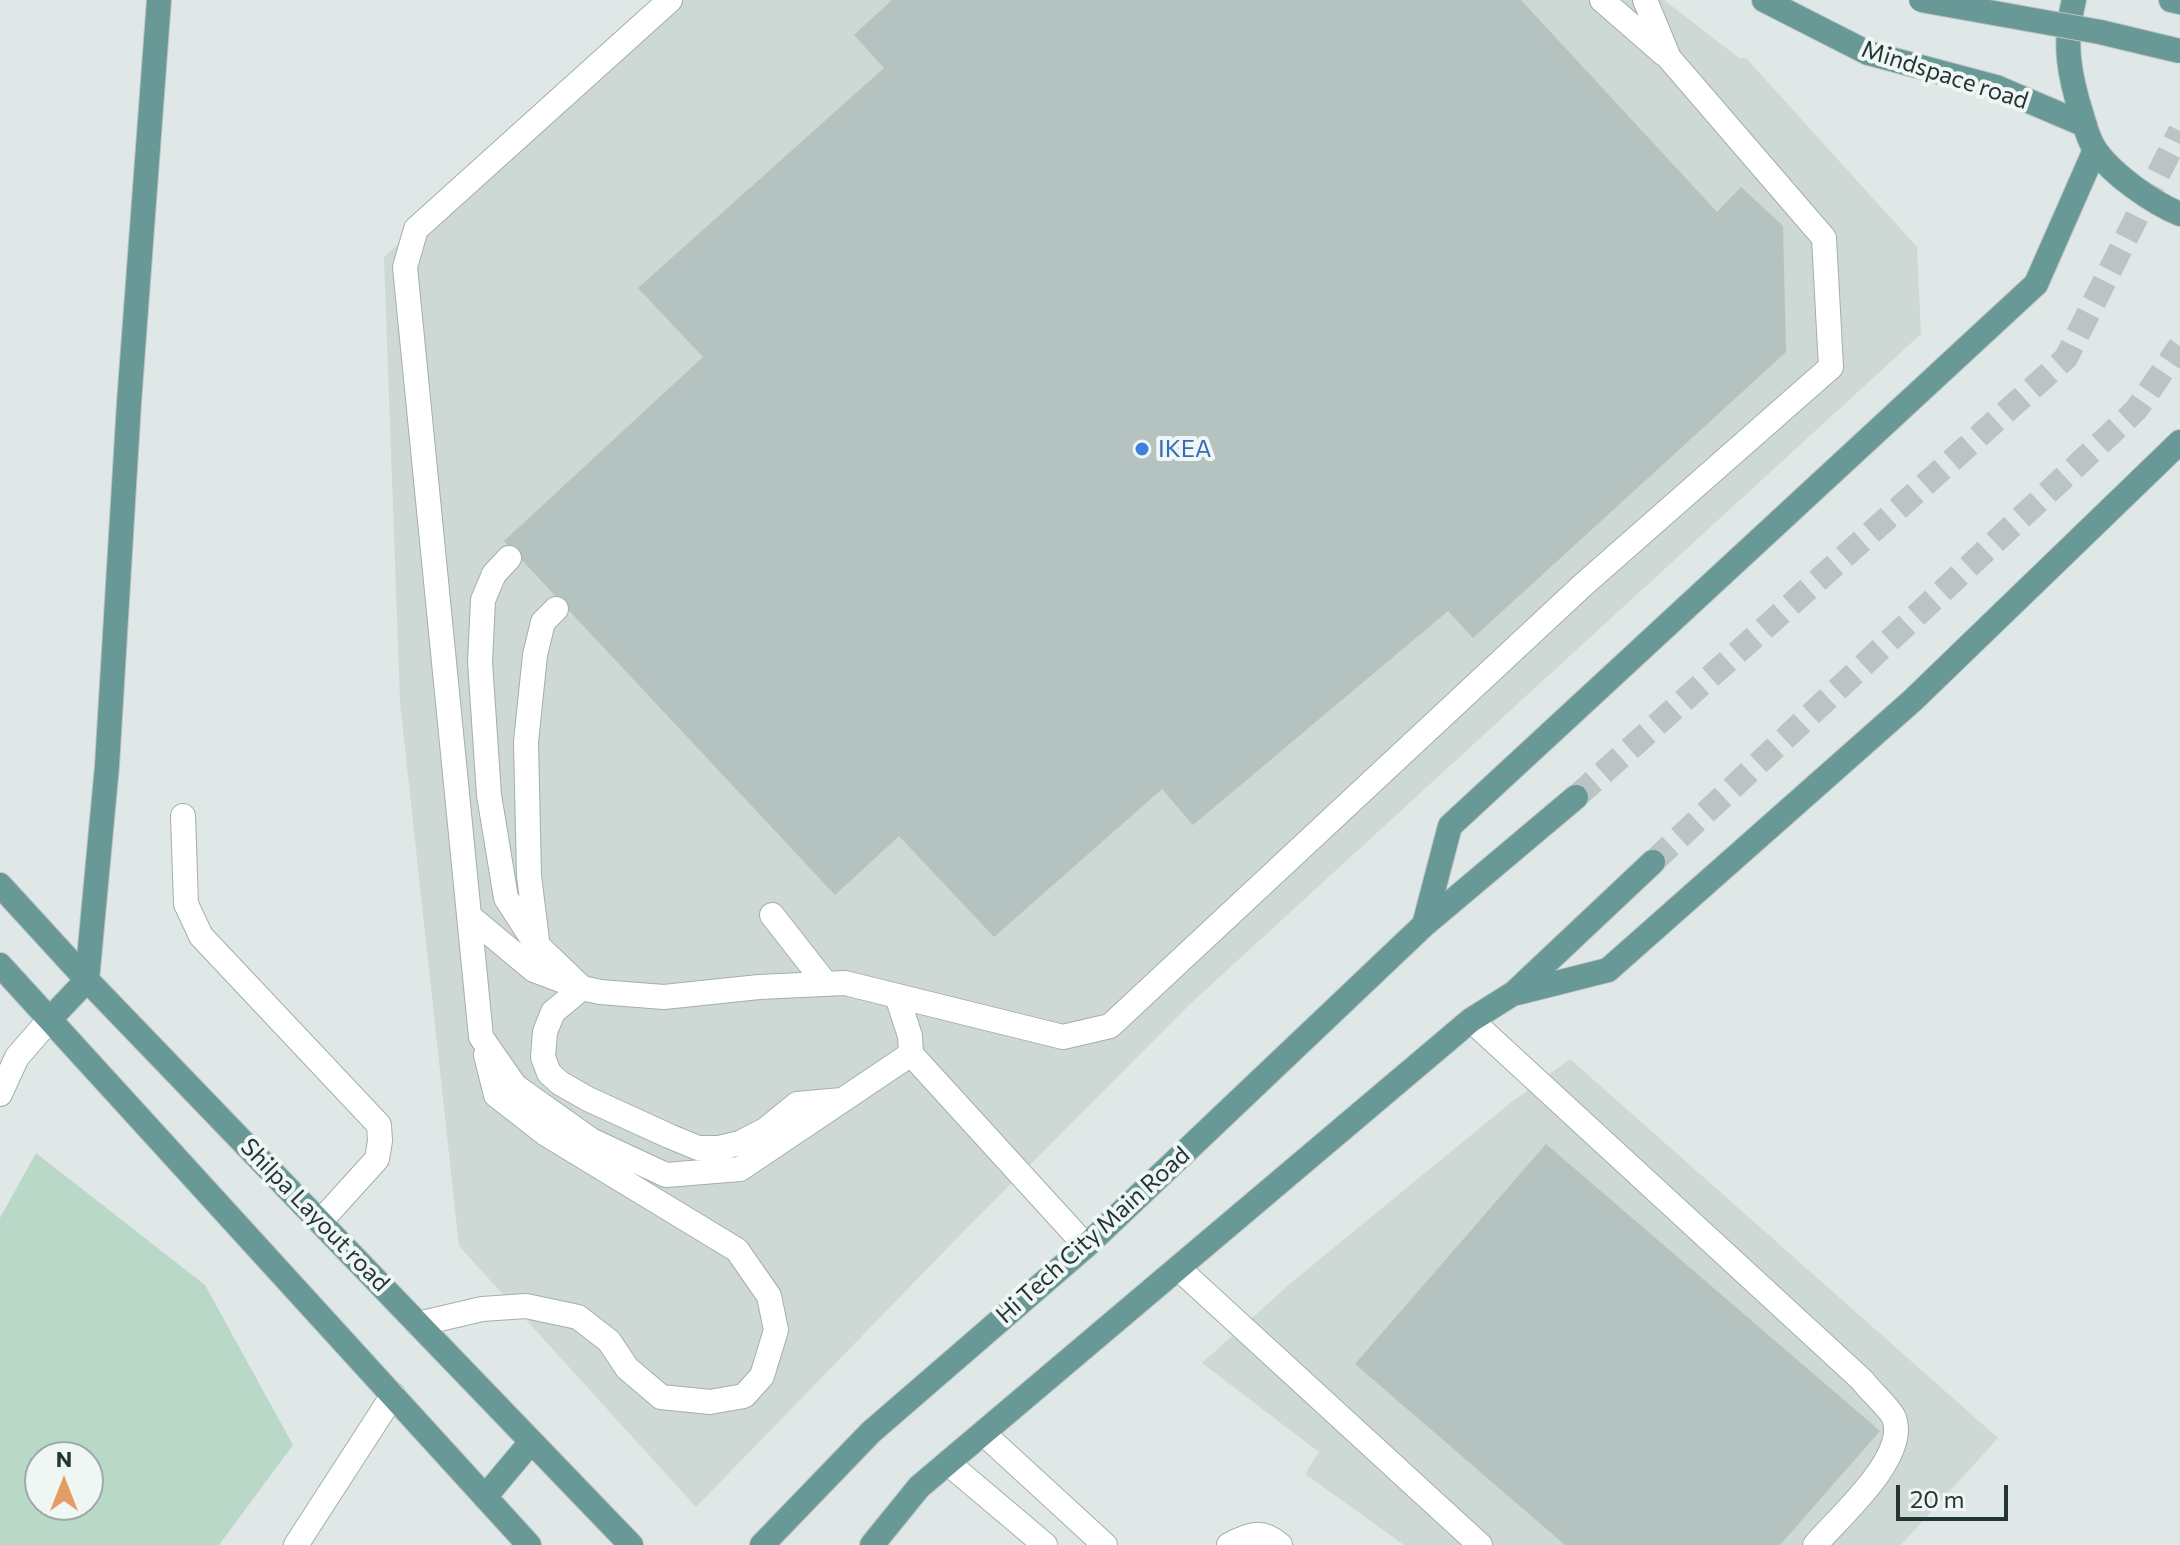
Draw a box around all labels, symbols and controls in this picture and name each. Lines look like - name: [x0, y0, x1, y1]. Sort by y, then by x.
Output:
- street label: Mindspace road: [1858, 35, 2032, 115]
- place label: IKEA: [1158, 435, 1212, 463]
- marker: IKEA: [1133, 440, 1151, 458]
- street label: Shilpa Layout road: [235, 1133, 395, 1297]
- street label: Hi Tech City Main Road: [990, 1140, 1196, 1330]
- north arrow: [24, 1441, 104, 1521]
- text: N: [56, 1445, 72, 1472]
- scale bar: [1900, 1469, 2012, 1519]
- text: 20 m: [1910, 1484, 1964, 1513]

